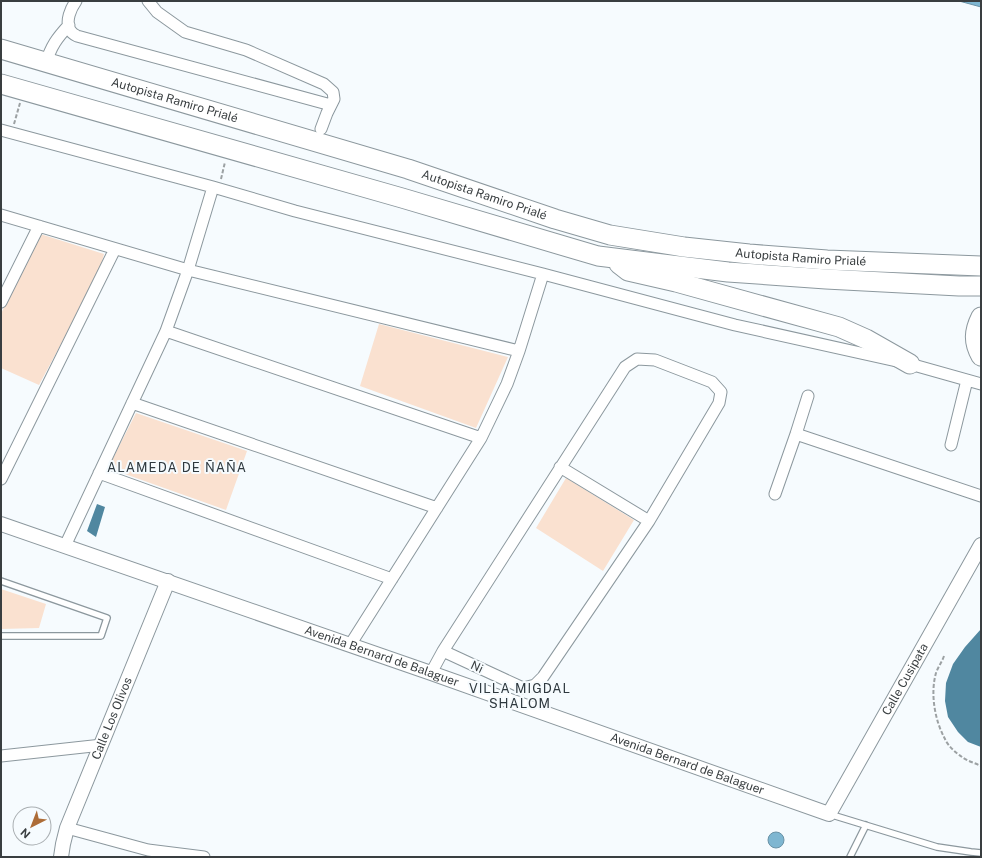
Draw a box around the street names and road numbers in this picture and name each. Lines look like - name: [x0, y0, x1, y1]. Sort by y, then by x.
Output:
- street label: Autopista Ramiro Prialé: [110, 75, 240, 126]
- street label: Autopista Ramiro Prialé: [420, 167, 549, 223]
- street label: Autopista Ramiro Prialé: [734, 246, 867, 269]
- street label: Avenida Bernard de Balaguer: [303, 623, 461, 689]
- street label: Calle Cusipata: [879, 641, 931, 718]
- street label: Ni: [469, 658, 485, 676]
- street label: Calle Los Olivos: [89, 675, 135, 762]
- street label: Avenida Bernard de Balaguer: [608, 730, 766, 798]

